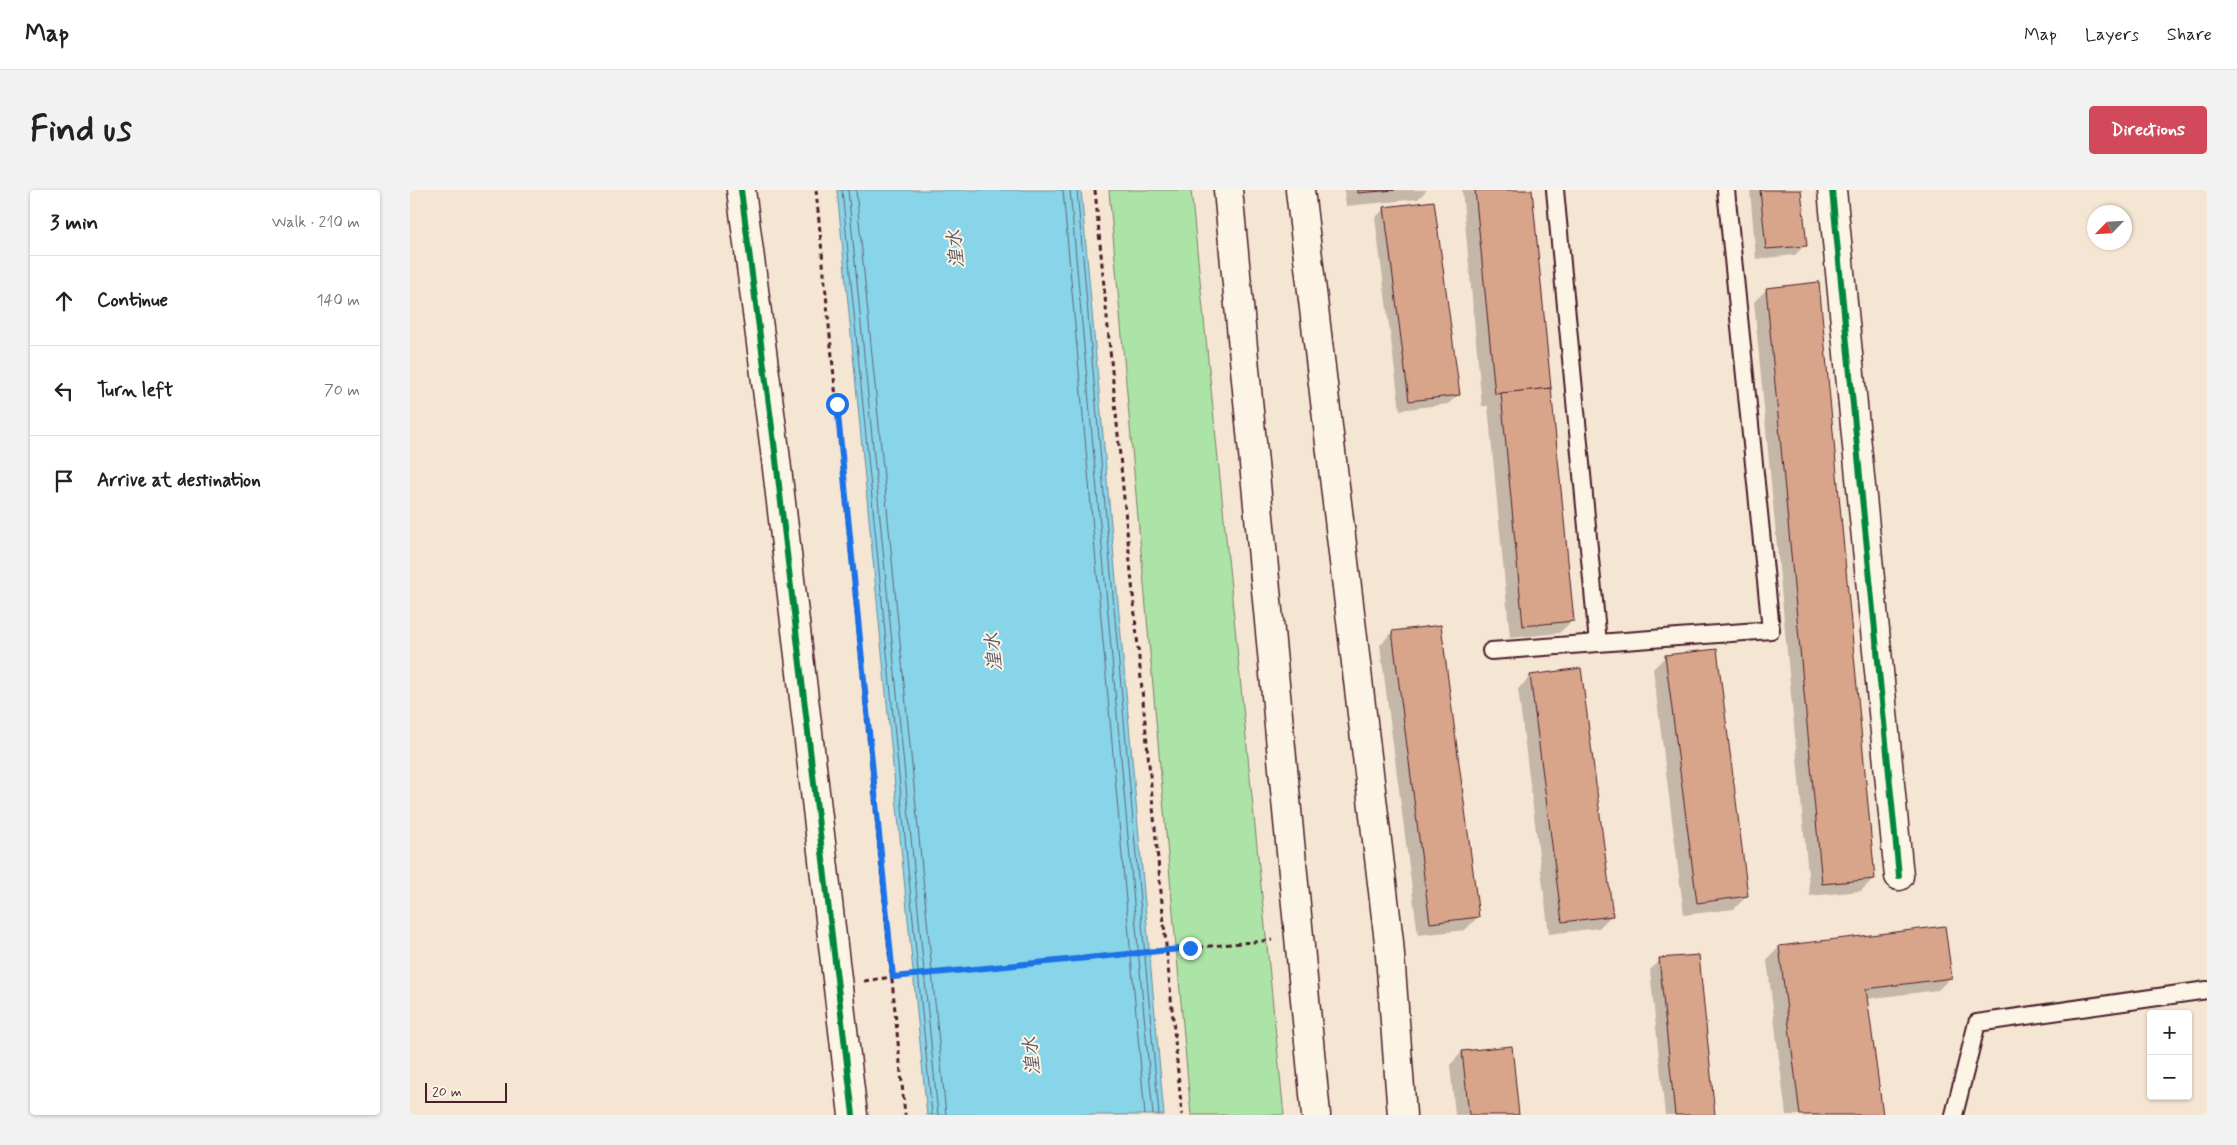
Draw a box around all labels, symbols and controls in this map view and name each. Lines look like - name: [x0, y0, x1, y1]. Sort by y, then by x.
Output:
- text: Map: [25, 19, 69, 50]
- text: Map: [2024, 23, 2057, 47]
- text: Layers: [2085, 23, 2139, 47]
- text: Share: [2167, 23, 2212, 47]
- button: Directions: [2089, 106, 2207, 154]
- text: Find us: [30, 107, 132, 153]
- north arrow: [2087, 205, 2132, 250]
- text: 3 min: [50, 209, 98, 237]
- text: Walk · 210 m: [272, 212, 360, 233]
- water label: 湟水: [942, 228, 970, 269]
- icon: ahead: [50, 287, 78, 315]
- text: Continue: [97, 288, 168, 313]
- text: 140 m: [316, 290, 360, 311]
- icon: left: [50, 377, 78, 405]
- text: Turn left: [97, 378, 173, 403]
- text: 70 m: [324, 380, 360, 401]
- route start: [826, 393, 849, 416]
- icon: arrive: [50, 467, 78, 495]
- text: Arrive at destination: [97, 468, 261, 493]
- water label: 湟水: [980, 631, 1008, 672]
- route end: [1179, 937, 1202, 960]
- map controls: [2147, 1010, 2192, 1100]
- button: +: [2147, 1010, 2192, 1055]
- water label: 湟水: [1018, 1035, 1046, 1076]
- button: −: [2147, 1055, 2192, 1100]
- scale bar: [425, 1080, 508, 1103]
- text: 20 m: [432, 1083, 462, 1101]

